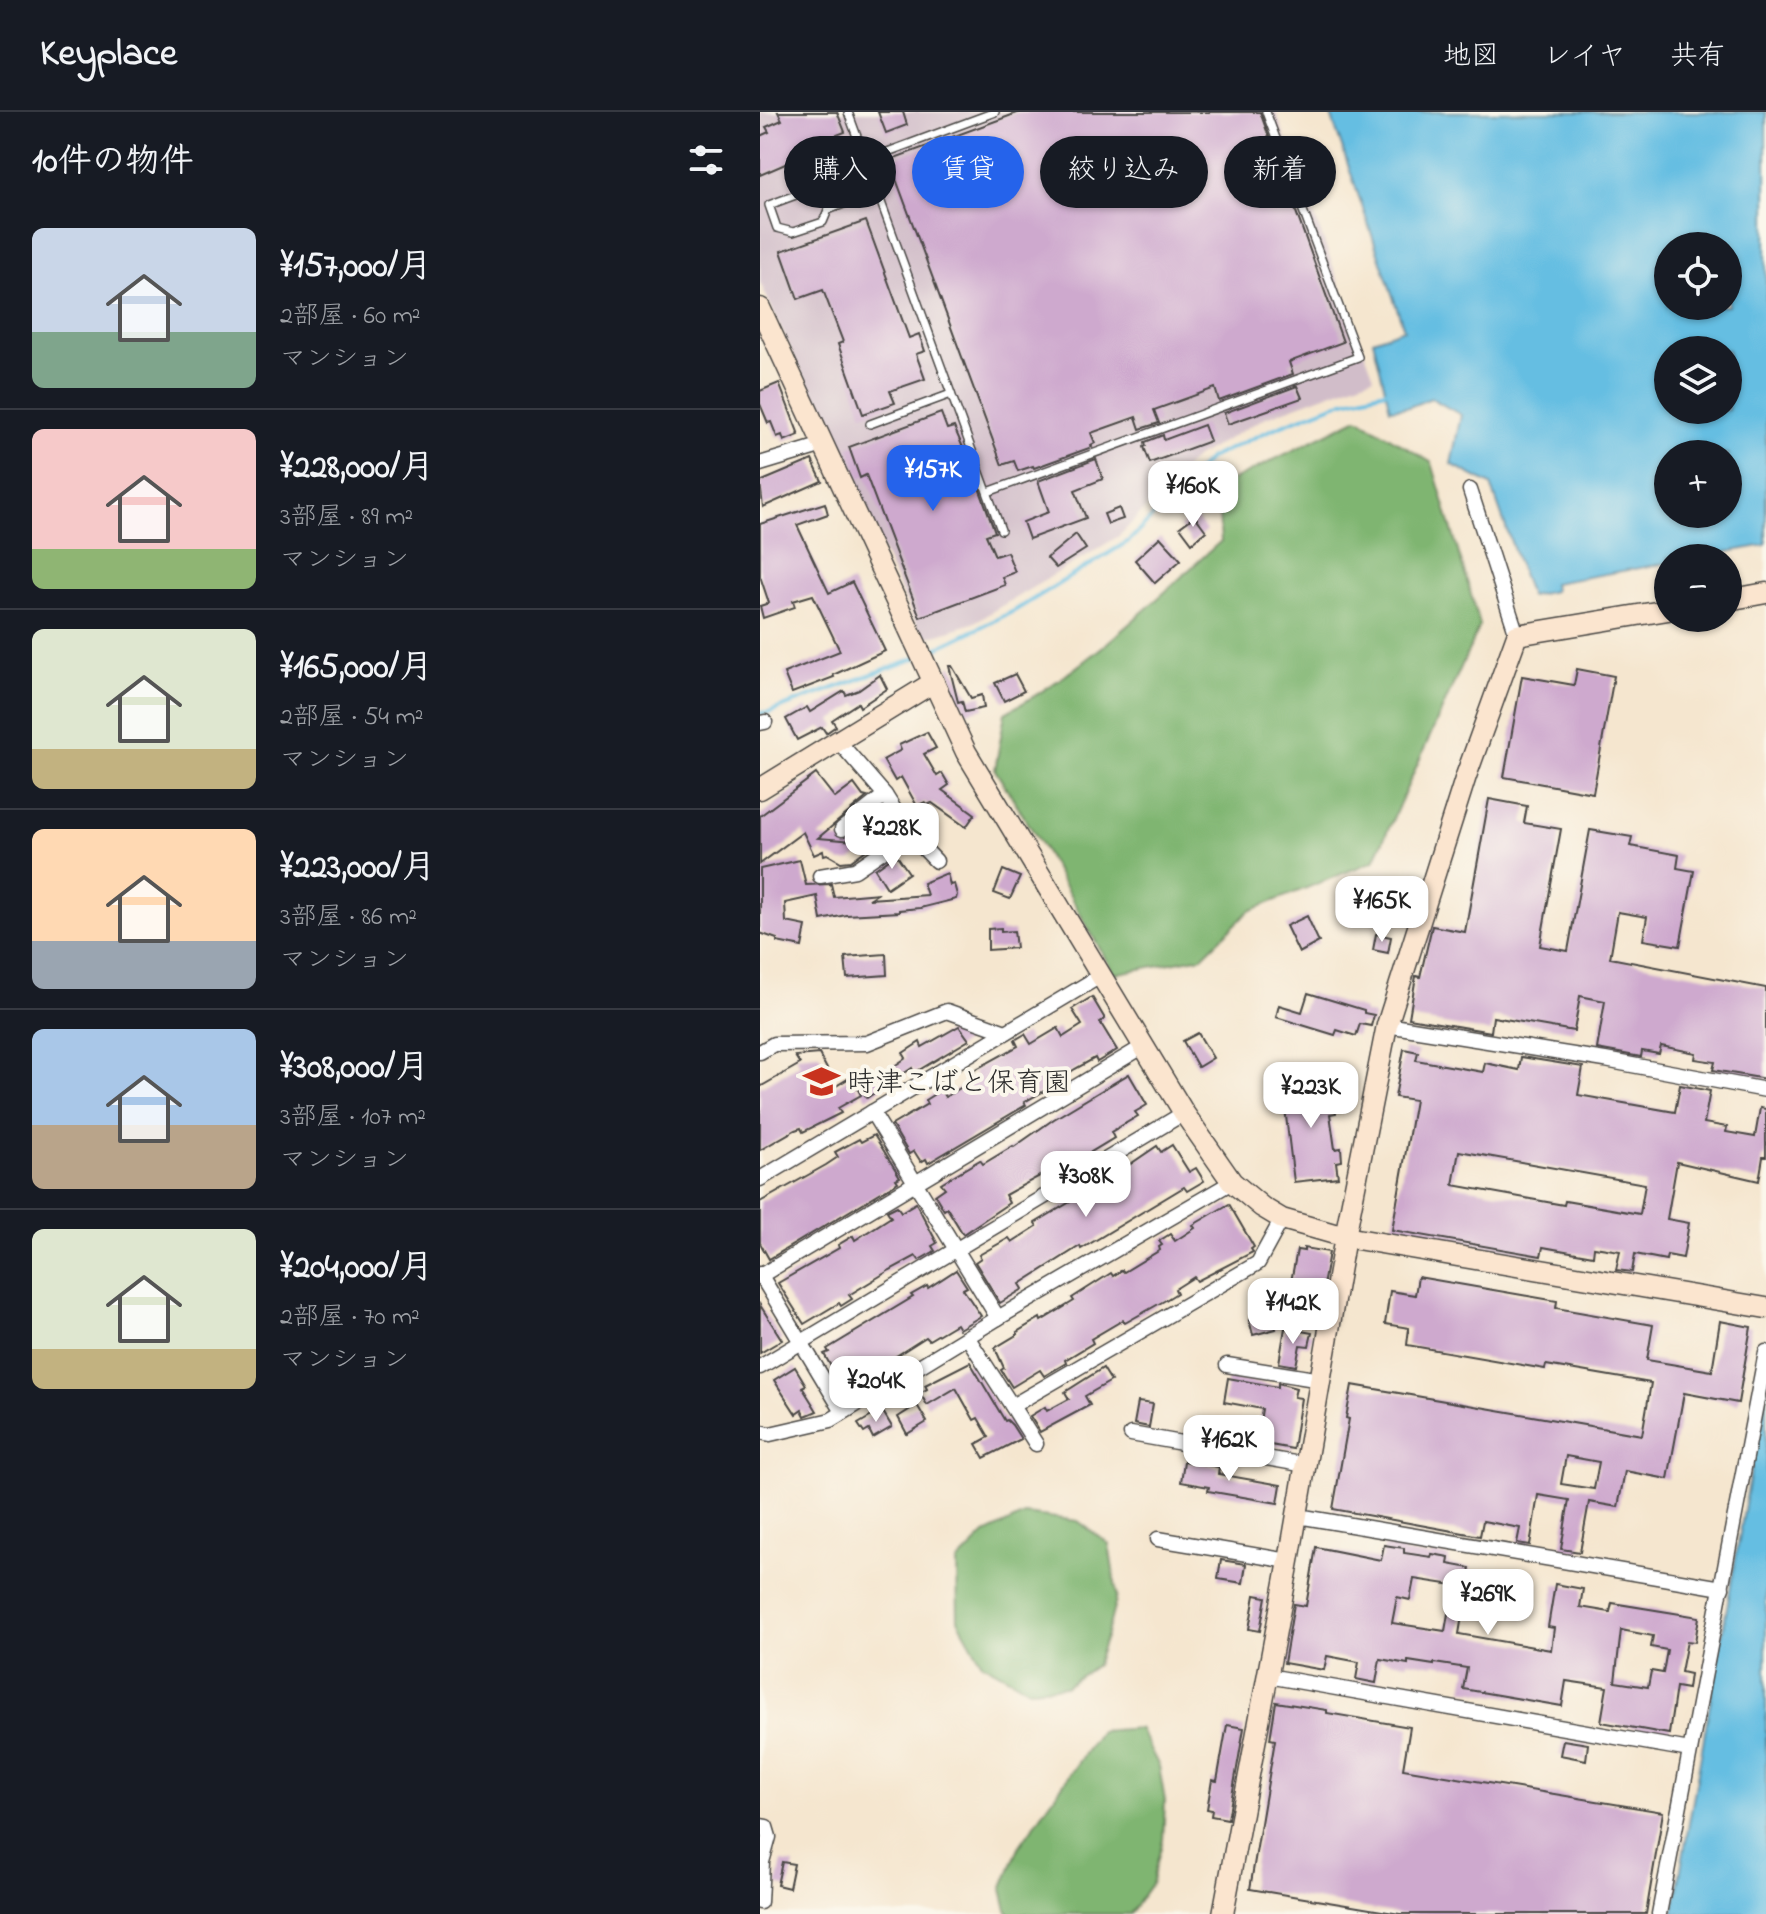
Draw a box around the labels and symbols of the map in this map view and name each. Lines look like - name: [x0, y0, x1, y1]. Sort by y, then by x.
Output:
- pin: ¥157K: [877, 445, 989, 513]
- pin: ¥160K: [1137, 461, 1249, 529]
- pin: ¥228K: [836, 803, 948, 871]
- pin: ¥165K: [1326, 876, 1438, 944]
- school or university icon: 時津こばと保育園: [802, 1062, 840, 1100]
- pin: ¥223K: [1255, 1062, 1367, 1130]
- place label: 時津こばと保育園: [847, 1064, 1071, 1105]
- pin: ¥308K: [1030, 1151, 1142, 1219]
- pin: ¥142K: [1237, 1278, 1349, 1346]
- pin: ¥204K: [820, 1356, 932, 1424]
- pin: ¥162K: [1173, 1415, 1285, 1483]
- pin: ¥269K: [1432, 1569, 1544, 1637]

